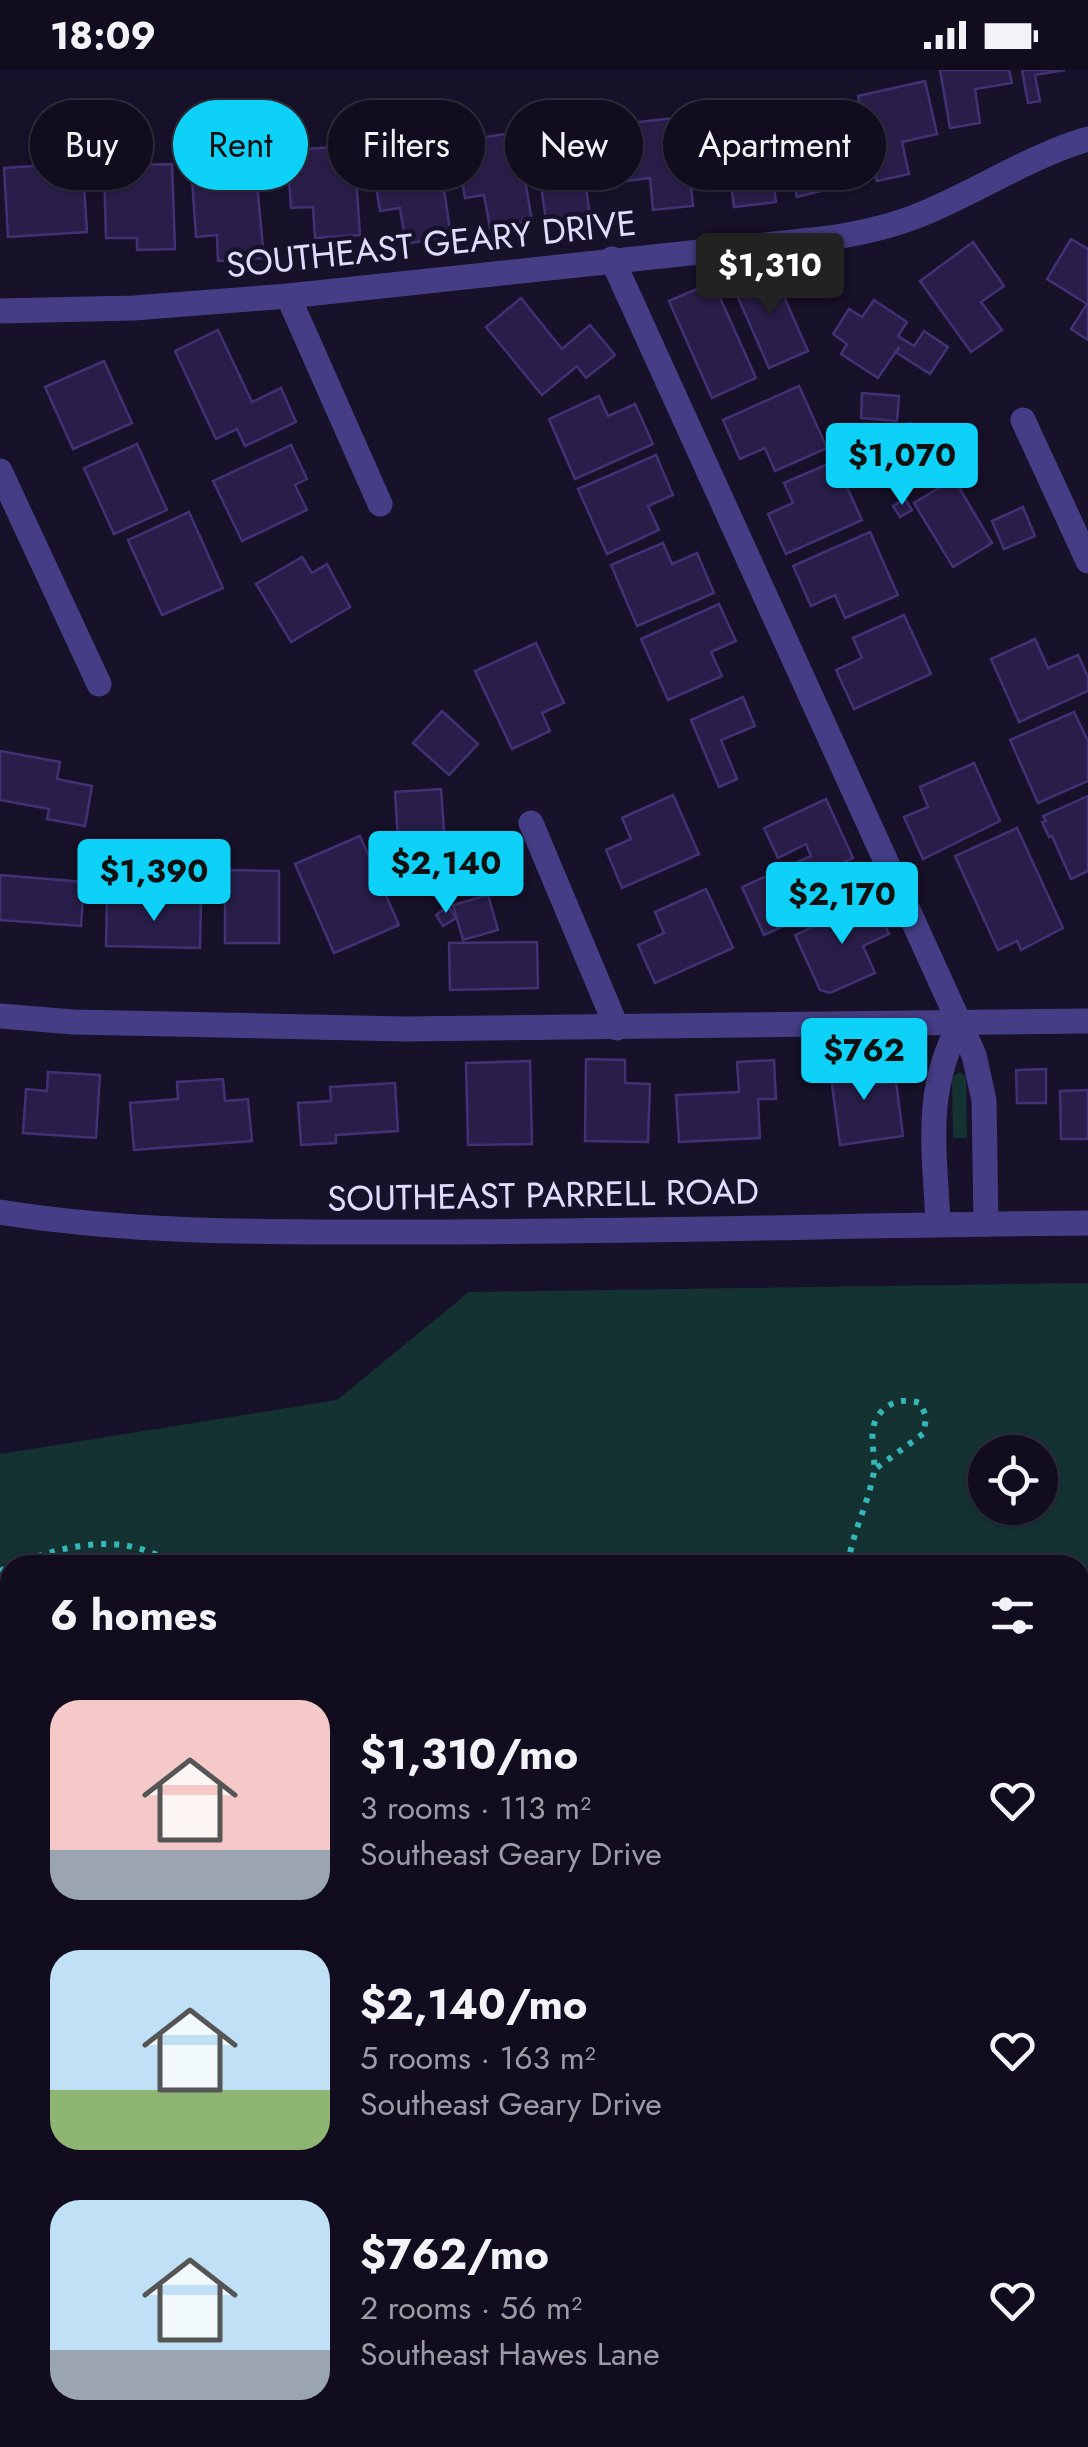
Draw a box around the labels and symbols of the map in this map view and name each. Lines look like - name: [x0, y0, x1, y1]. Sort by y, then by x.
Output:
- street label: SOUTHEAST GEARY DRIVE: [224, 198, 638, 290]
- pin: $1,310: [689, 233, 851, 318]
- pin: $1,070: [821, 423, 983, 508]
- pin: $2,140: [365, 831, 527, 916]
- pin: $1,390: [73, 839, 235, 924]
- pin: $2,170: [761, 862, 923, 947]
- pin: $762: [805, 1018, 923, 1103]
- street label: SOUTHEAST PARRELL ROAD: [327, 1166, 759, 1224]

